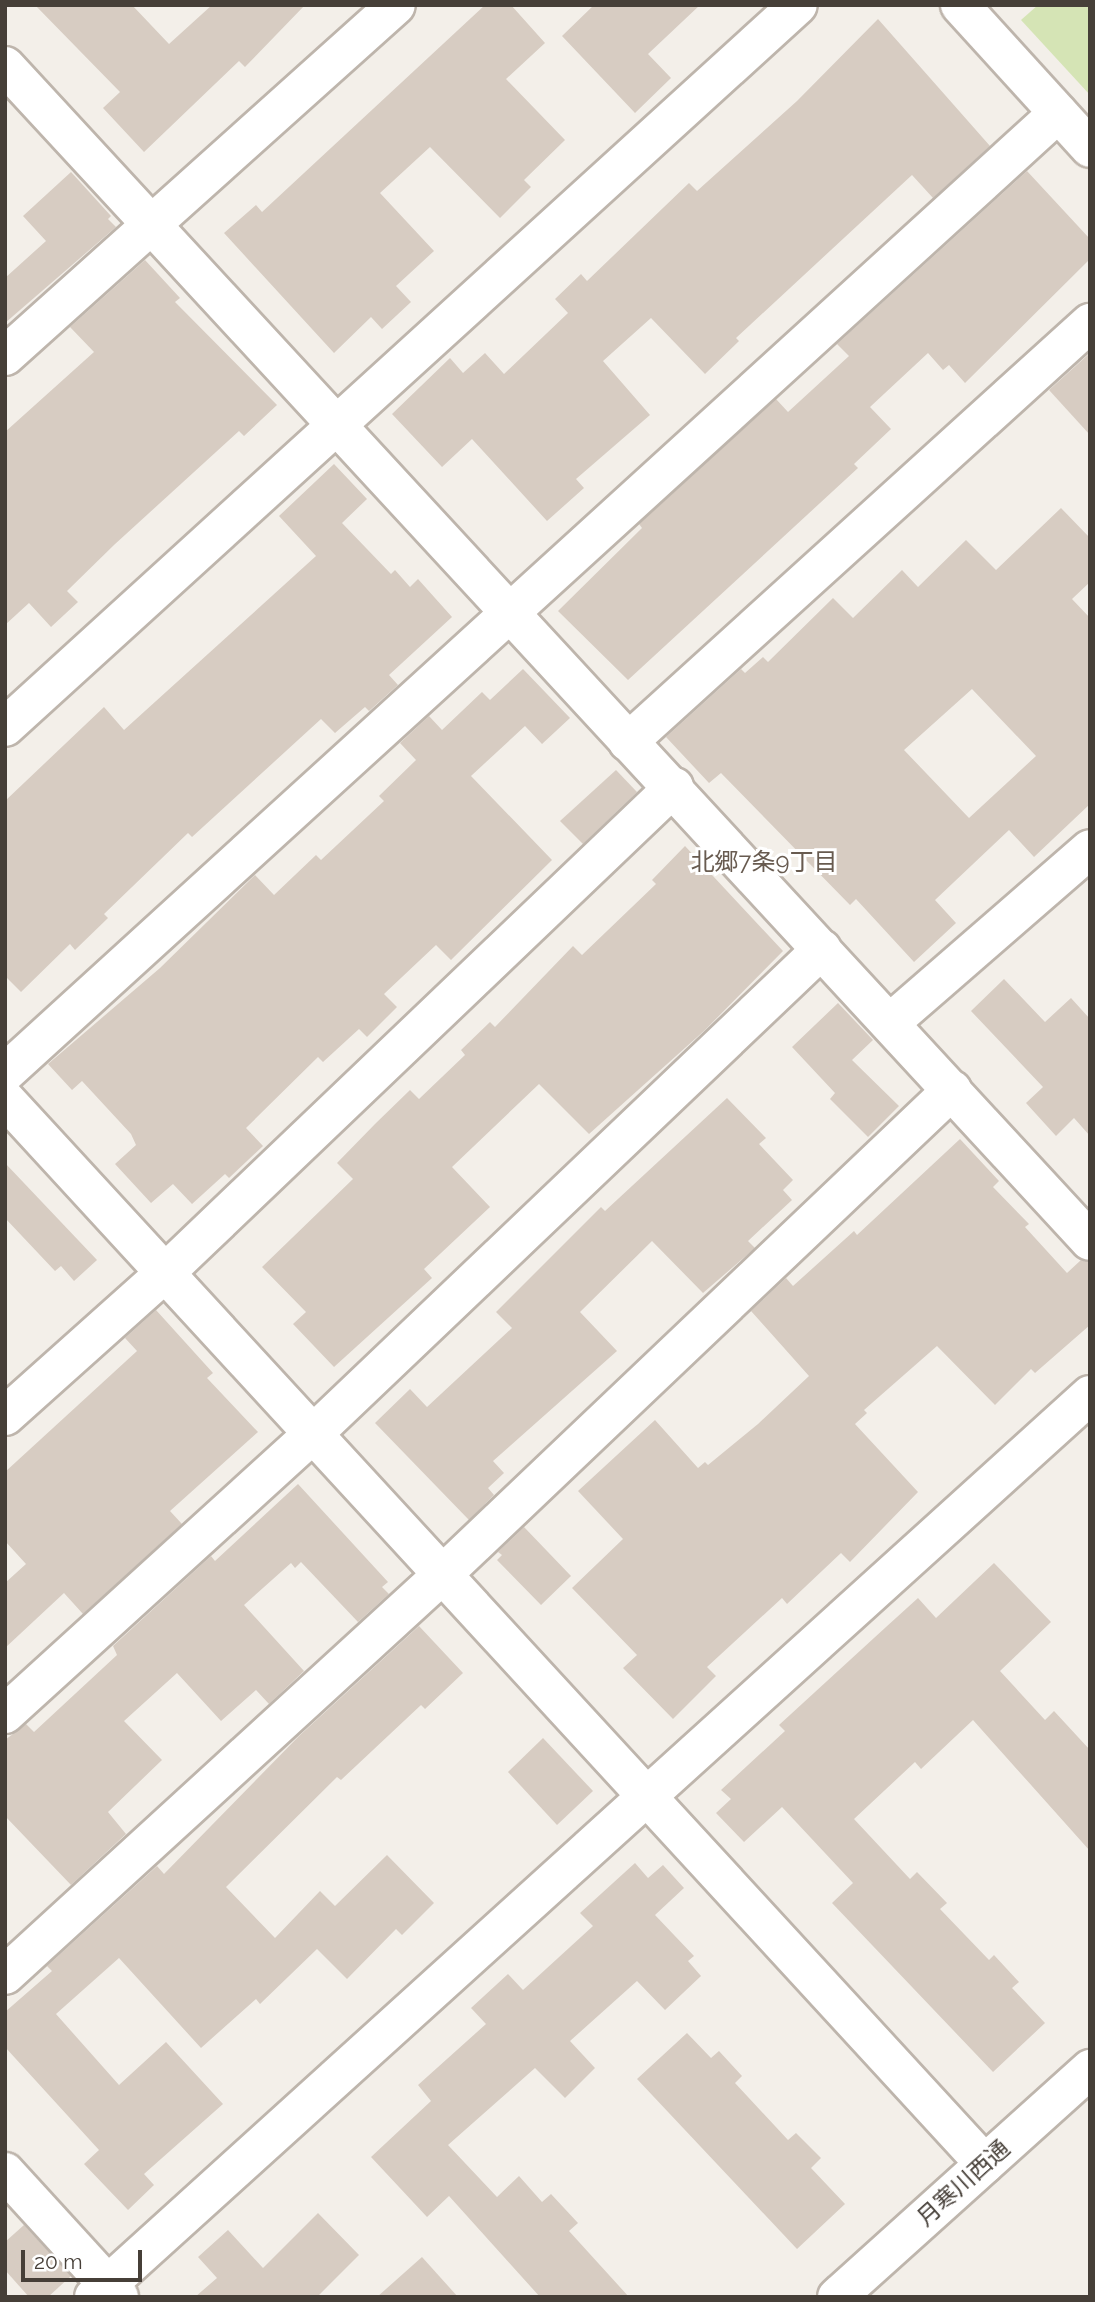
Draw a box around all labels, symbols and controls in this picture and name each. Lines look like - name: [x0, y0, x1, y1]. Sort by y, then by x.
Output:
- district label: 北郷7条9丁目: [691, 848, 837, 876]
- street label: 月寒川西通: [911, 2134, 1015, 2232]
- scale bar: [24, 2236, 145, 2280]
- text: 20 m: [34, 2249, 82, 2274]

